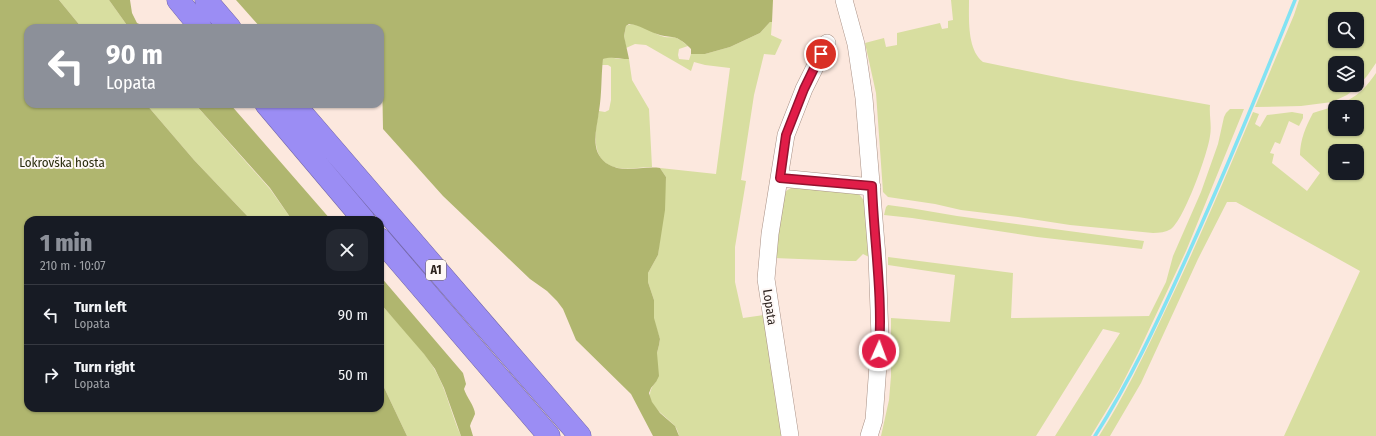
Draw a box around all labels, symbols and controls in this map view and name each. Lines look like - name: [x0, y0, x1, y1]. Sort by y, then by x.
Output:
- map controls: [1328, 12, 1364, 180]
- button: search: [1328, 12, 1364, 48]
- pin: [804, 37, 838, 71]
- text: 90 m: [106, 38, 163, 71]
- icon: left: [40, 40, 92, 92]
- icon: arrive: [810, 43, 832, 65]
- button: layers: [1328, 56, 1364, 92]
- text: Lopata: [106, 72, 156, 94]
- button: +: [1328, 100, 1364, 136]
- button: −: [1328, 144, 1364, 180]
- park label: Lokrovška hosta: [19, 155, 105, 170]
- text: 1 min: [40, 229, 92, 257]
- button: close: [326, 229, 368, 271]
- text: 210 m · 10:07: [40, 258, 106, 273]
- road number: A1: [426, 260, 446, 280]
- street label: Lopata: [760, 288, 780, 326]
- text: Turn left: [74, 298, 127, 316]
- icon: left: [40, 304, 62, 326]
- text: 90 m: [338, 306, 368, 324]
- text: Lopata: [74, 316, 110, 331]
- position arrow: [858, 330, 900, 372]
- text: Turn right: [74, 358, 135, 376]
- icon: right: [40, 364, 62, 386]
- text: 50 m: [338, 366, 368, 384]
- text: Lopata: [74, 376, 110, 391]

